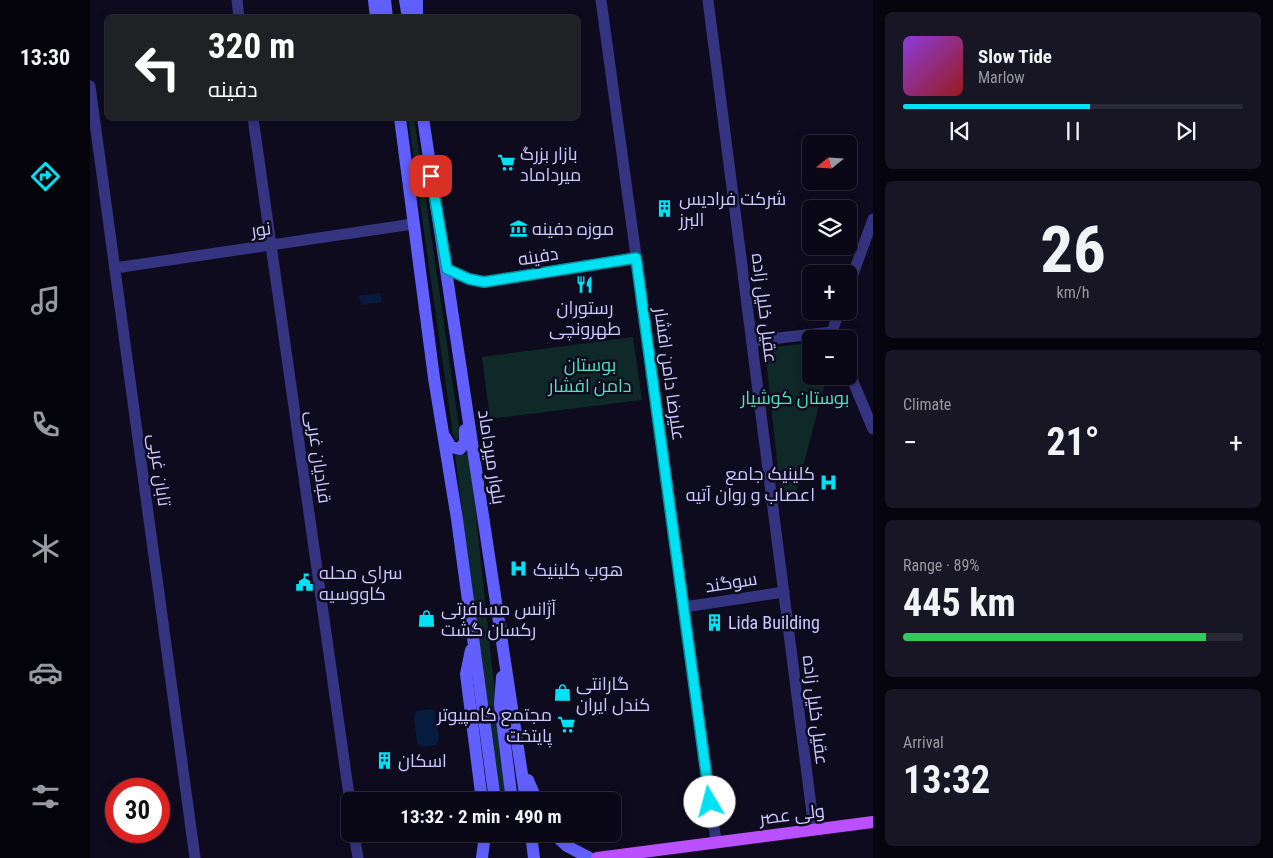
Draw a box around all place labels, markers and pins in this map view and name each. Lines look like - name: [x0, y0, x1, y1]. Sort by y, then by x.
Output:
- place label: بازار بزرگ میرداماد: [520, 143, 581, 186]
- supermarket icon: بازار بزرگ میرداماد: [496, 153, 516, 173]
- pin: [410, 155, 452, 197]
- place label: شرکت فرادیس البرز: [678, 188, 786, 231]
- building icon: شرکت فرادیس البرز: [655, 198, 675, 218]
- museum icon: موزه دفینه: [508, 218, 528, 238]
- place label: موزه دفینه: [532, 218, 614, 240]
- restaurant icon: رستوران طهرونچى: [575, 274, 595, 294]
- place label: رستوران طهرونچى: [549, 297, 621, 341]
- place label: کلینیک جامع اعصاب و روان آتیه: [686, 463, 815, 506]
- hospital icon: کلینیک جامع اعصاب و روان آتیه: [819, 473, 839, 493]
- hospital icon: هوپ کلینیک: [509, 559, 529, 579]
- place label: هوپ کلینیک: [533, 559, 623, 582]
- place label: سرای محله کاووسیه: [319, 562, 402, 605]
- public building icon: سرای محله کاووسیه: [295, 572, 315, 592]
- place label: آژانس مسافرتی رکسان گشت: [441, 598, 556, 641]
- shop icon: آژانس مسافرتی رکسان گشت: [417, 608, 437, 628]
- building icon: Lida Building: [704, 612, 724, 632]
- place label: Lida Building: [728, 612, 820, 633]
- place label: گارانتی کندل ایران: [576, 673, 650, 716]
- shop icon: گارانتی کندل ایران: [552, 683, 572, 703]
- place label: مجتمع کامپیوتر پایتخت: [436, 704, 552, 748]
- supermarket icon: مجتمع کامپیوتر پایتخت: [556, 714, 576, 734]
- building icon: اسکان: [374, 750, 394, 770]
- place label: اسکان: [398, 750, 447, 772]

